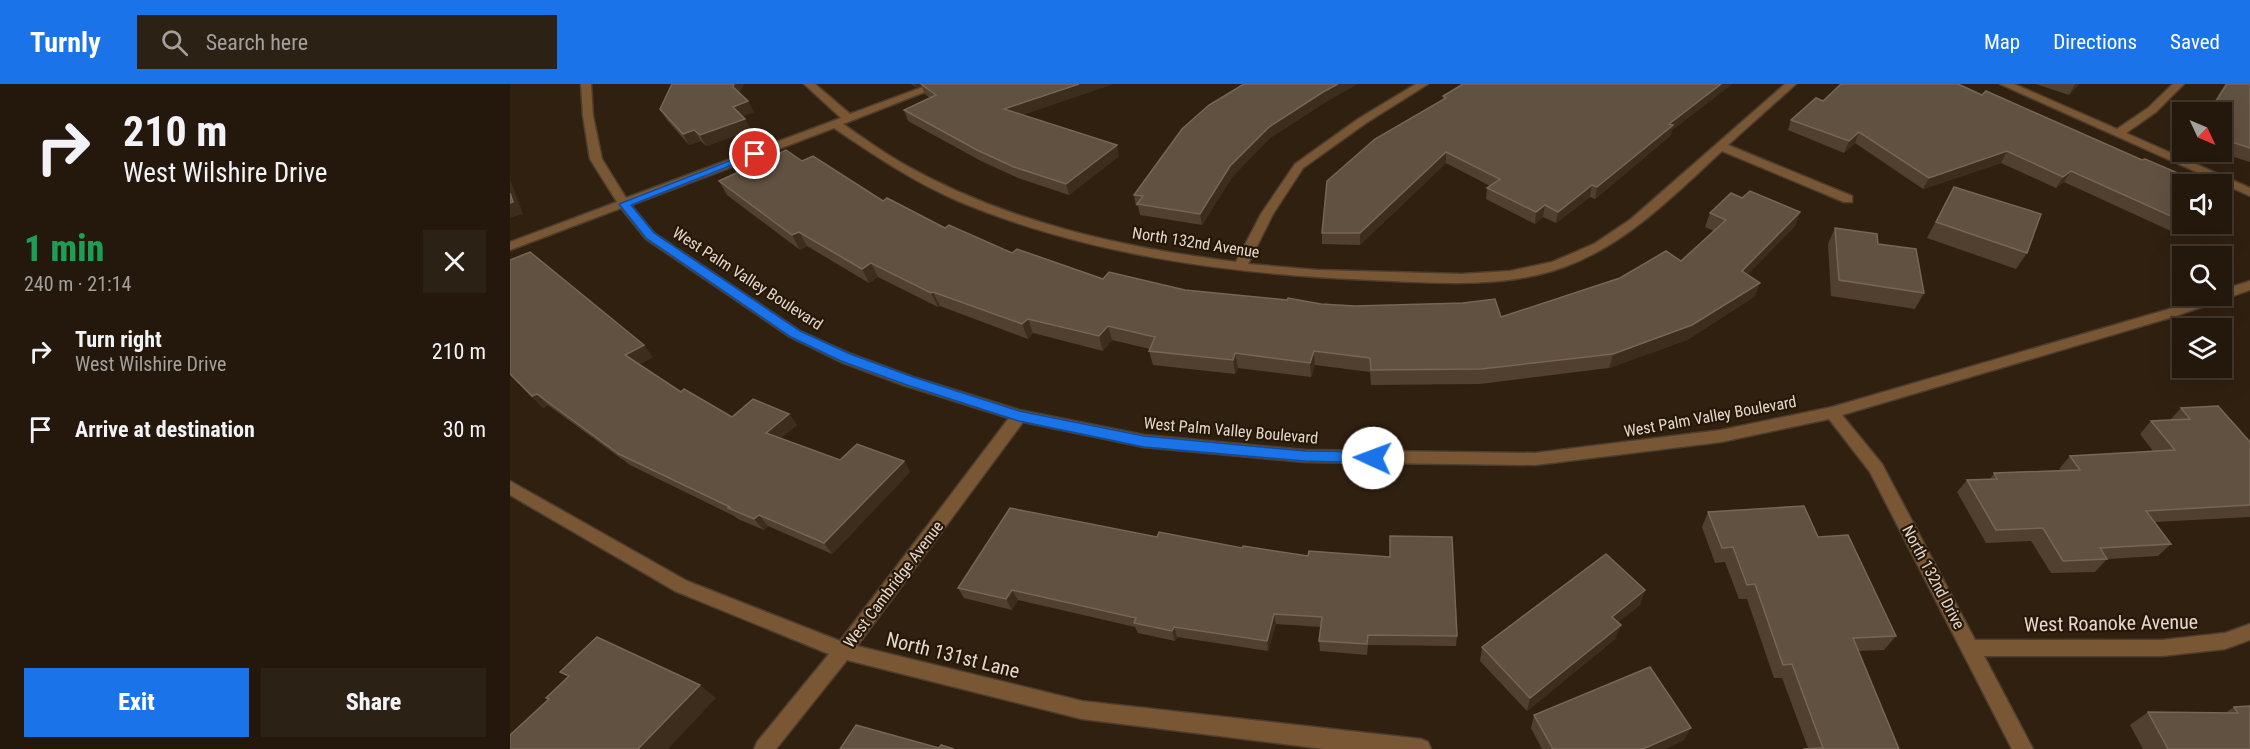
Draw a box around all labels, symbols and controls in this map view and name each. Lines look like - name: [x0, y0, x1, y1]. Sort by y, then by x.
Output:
- search box: [137, 15, 557, 69]
- text: Turnly: [30, 26, 101, 59]
- icon: search: [158, 26, 191, 59]
- text: Search here: [206, 30, 308, 55]
- text: Map: [1984, 30, 2020, 54]
- text: Directions: [2053, 30, 2137, 54]
- text: Saved: [2170, 30, 2220, 54]
- north arrow: [2172, 102, 2232, 162]
- map controls: [2172, 102, 2232, 378]
- text: 210 m: [123, 107, 228, 156]
- icon: right: [24, 108, 102, 186]
- pin: [729, 128, 780, 179]
- icon: arrive: [738, 137, 771, 170]
- text: West Wilshire Drive: [123, 157, 328, 189]
- button: sound: [2172, 174, 2232, 234]
- street label: West Palm Valley Boulevard: [669, 223, 826, 334]
- street label: North 132nd Avenue: [1131, 223, 1261, 262]
- text: 1 min: [24, 228, 104, 270]
- button: close: [423, 230, 486, 293]
- button: search: [2172, 246, 2232, 306]
- text: 240 m · 21:14: [24, 272, 131, 296]
- button: layers: [2172, 318, 2232, 378]
- text: Turn right: [75, 327, 162, 352]
- icon: right: [24, 335, 57, 368]
- text: 210 m: [432, 339, 486, 364]
- text: West Wilshire Drive: [75, 352, 227, 376]
- street label: West Palm Valley Boulevard: [1622, 392, 1798, 441]
- icon: arrive: [24, 413, 57, 446]
- street label: West Palm Valley Boulevard: [1143, 413, 1319, 448]
- text: Arrive at destination: [75, 417, 255, 442]
- text: 30 m: [443, 417, 486, 442]
- position arrow: [1341, 426, 1405, 490]
- street label: West Cambridge Avenue: [840, 517, 947, 651]
- street label: North 132nd Drive: [1898, 522, 1969, 632]
- street label: West Roanoke Avenue: [2024, 609, 2198, 637]
- street label: North 131st Lane: [884, 627, 1022, 683]
- button: Exit: [24, 668, 249, 737]
- button: Share: [261, 668, 486, 737]

